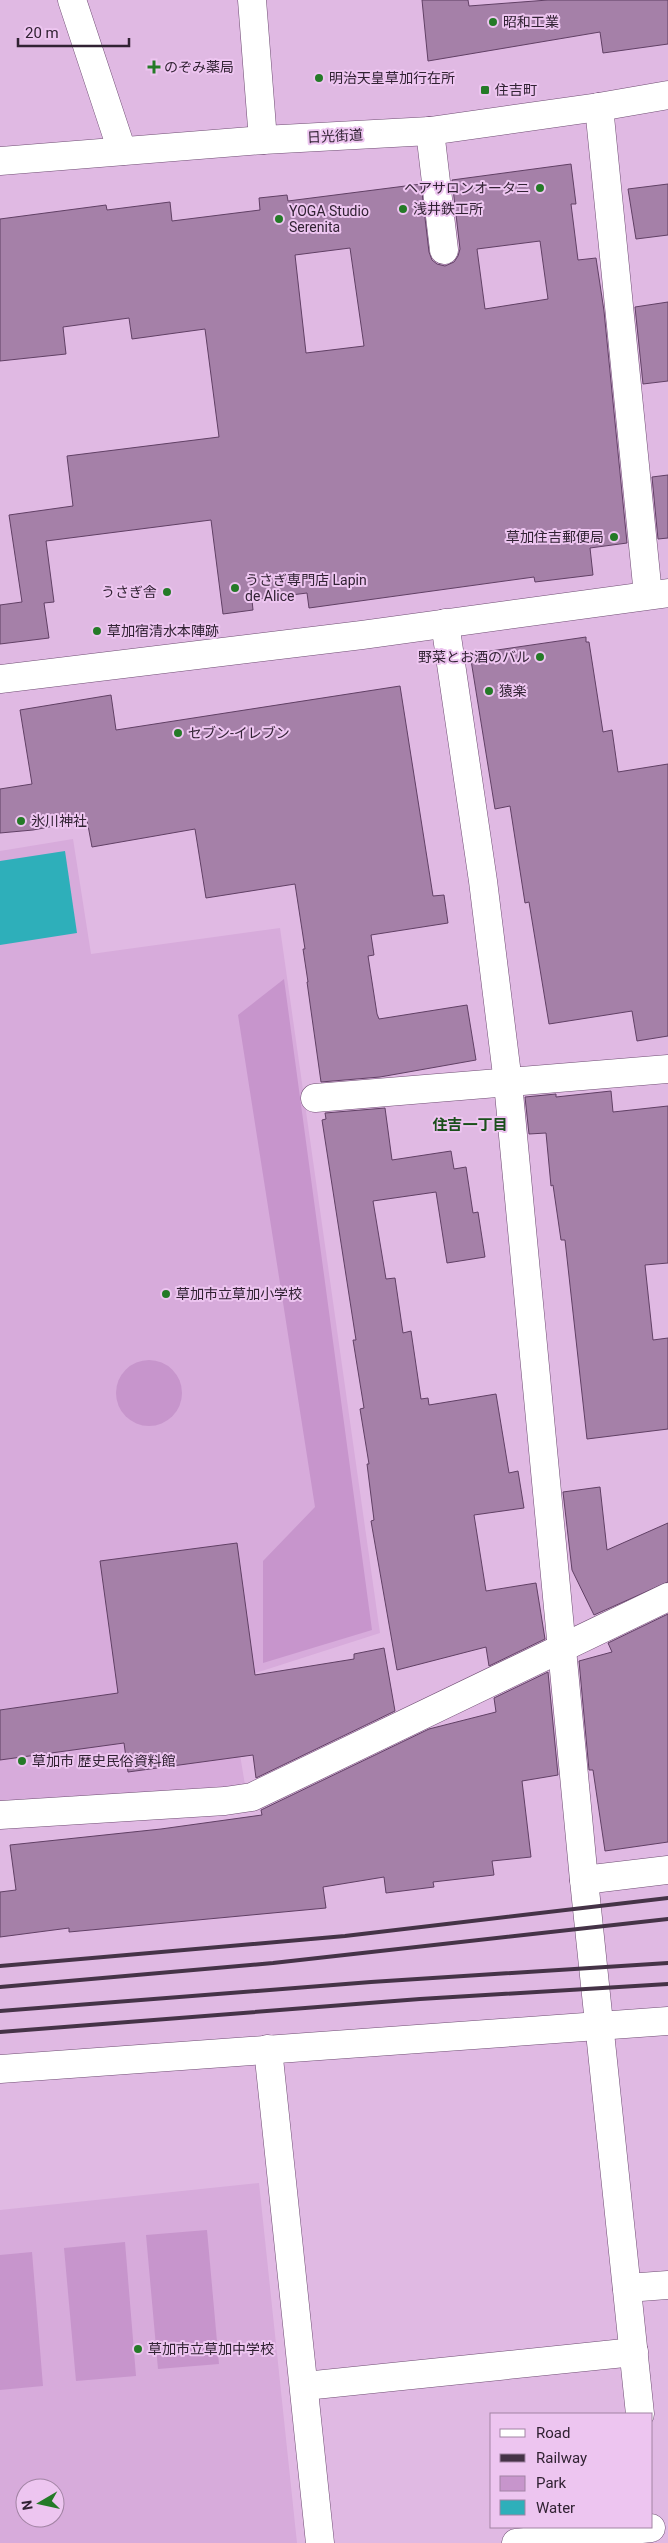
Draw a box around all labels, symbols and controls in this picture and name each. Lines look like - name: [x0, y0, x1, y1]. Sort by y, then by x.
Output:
- place label: 昭和工業: [503, 14, 559, 30]
- scale bar: [18, 15, 129, 47]
- marker: 昭和工業: [487, 16, 499, 28]
- text: 20 m: [25, 24, 59, 42]
- place label: のぞみ薬局: [164, 59, 234, 75]
- marker: のぞみ薬局: [148, 61, 160, 73]
- place label: 明治天皇草加行在所: [329, 70, 455, 86]
- marker: 明治天皇草加行在所: [313, 72, 325, 84]
- place label: 住吉町: [495, 82, 537, 98]
- marker: 住吉町: [479, 84, 491, 96]
- street label: 日光街道: [307, 127, 363, 145]
- place label: ヘアサロンオータニ: [404, 180, 530, 196]
- marker: ヘアサロンオータニ: [534, 182, 546, 194]
- place label: 浅井鉄工所: [413, 201, 483, 217]
- place label: YOGA Studio Serenita: [289, 203, 369, 235]
- marker: 浅井鉄工所: [397, 203, 409, 215]
- marker: YOGA Studio Serenita: [273, 213, 285, 225]
- place label: 草加住吉郵便局: [506, 529, 604, 545]
- marker: 草加住吉郵便局: [608, 531, 620, 543]
- place label: うさぎ専門店 Lapin de Alice: [245, 572, 367, 604]
- marker: うさぎ専門店 Lapin de Alice: [229, 582, 241, 594]
- place label: うさぎ舎: [101, 584, 157, 600]
- marker: うさぎ舎: [161, 586, 173, 598]
- place label: 草加宿清水本陣跡: [107, 623, 219, 639]
- marker: 草加宿清水本陣跡: [91, 625, 103, 637]
- place label: 野菜とお酒のバル: [418, 649, 530, 665]
- marker: 野菜とお酒のバル: [534, 651, 546, 663]
- place label: 猿楽: [499, 683, 527, 699]
- marker: 猿楽: [483, 685, 495, 697]
- place label: セブン-イレブン: [188, 725, 290, 741]
- marker: セブン-イレブン: [172, 727, 184, 739]
- place label: 氷川神社: [31, 813, 87, 829]
- marker: 氷川神社: [15, 815, 27, 827]
- district label: 住吉一丁目: [432, 1116, 508, 1134]
- place label: 草加市立草加小学校: [176, 1286, 302, 1302]
- marker: 草加市立草加小学校: [160, 1288, 172, 1300]
- place label: 草加市 歴史民俗資料館: [32, 1753, 175, 1769]
- marker: 草加市 歴史民俗資料館: [16, 1755, 28, 1767]
- place label: 草加市立草加中学校: [148, 2341, 274, 2357]
- marker: 草加市立草加中学校: [132, 2343, 144, 2355]
- legend: [490, 2413, 653, 2528]
- text: Road: [536, 2424, 570, 2442]
- text: Railway: [536, 2449, 587, 2467]
- text: Park: [536, 2474, 567, 2492]
- north arrow: [15, 2478, 65, 2528]
- text: N: [18, 2499, 36, 2511]
- text: Water: [536, 2499, 575, 2517]

